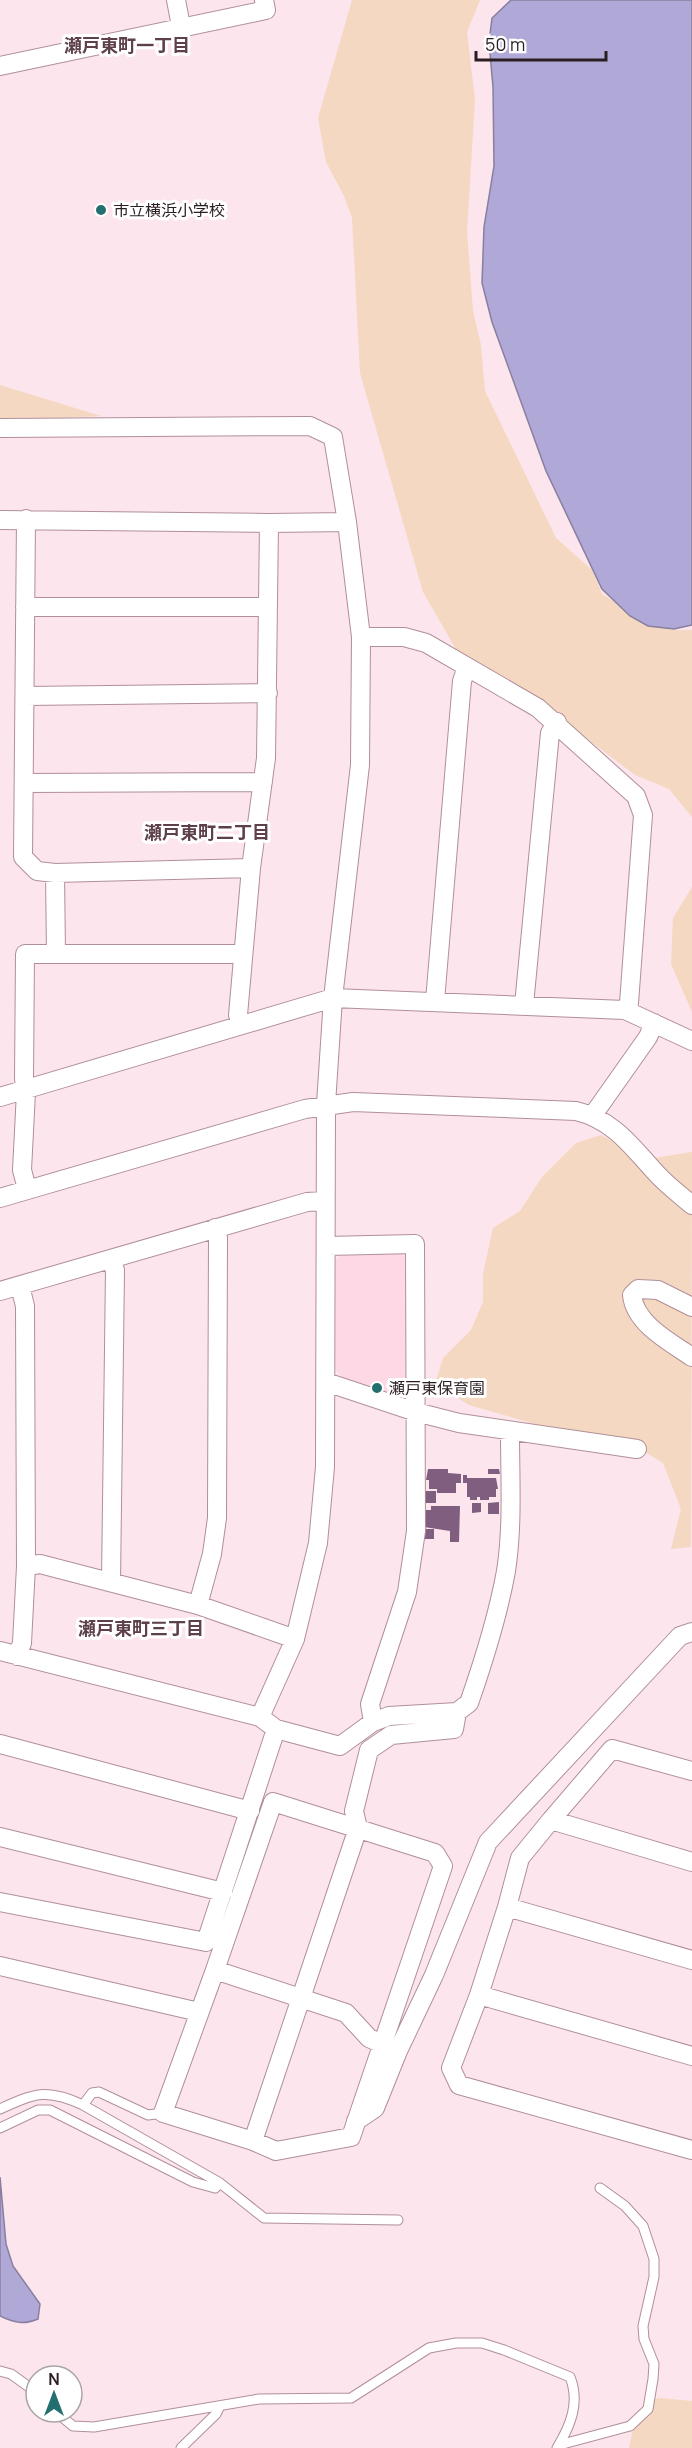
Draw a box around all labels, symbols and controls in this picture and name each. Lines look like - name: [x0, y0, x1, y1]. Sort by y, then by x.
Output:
- scale bar: [476, 24, 606, 62]
- text: 50 m: [485, 32, 525, 56]
- district label: 瀬戸東町一丁目: [64, 33, 190, 57]
- place label: 市立横浜小学校: [113, 199, 225, 221]
- marker: 市立横浜小学校: [94, 203, 108, 217]
- district label: 瀬戸東町二丁目: [144, 820, 270, 844]
- place label: 瀬戸東保育園: [389, 1377, 485, 1399]
- marker: 瀬戸東保育園: [370, 1381, 384, 1395]
- district label: 瀬戸東町三丁目: [78, 1616, 204, 1640]
- north arrow: [24, 2364, 84, 2424]
- text: N: [48, 2368, 60, 2390]

